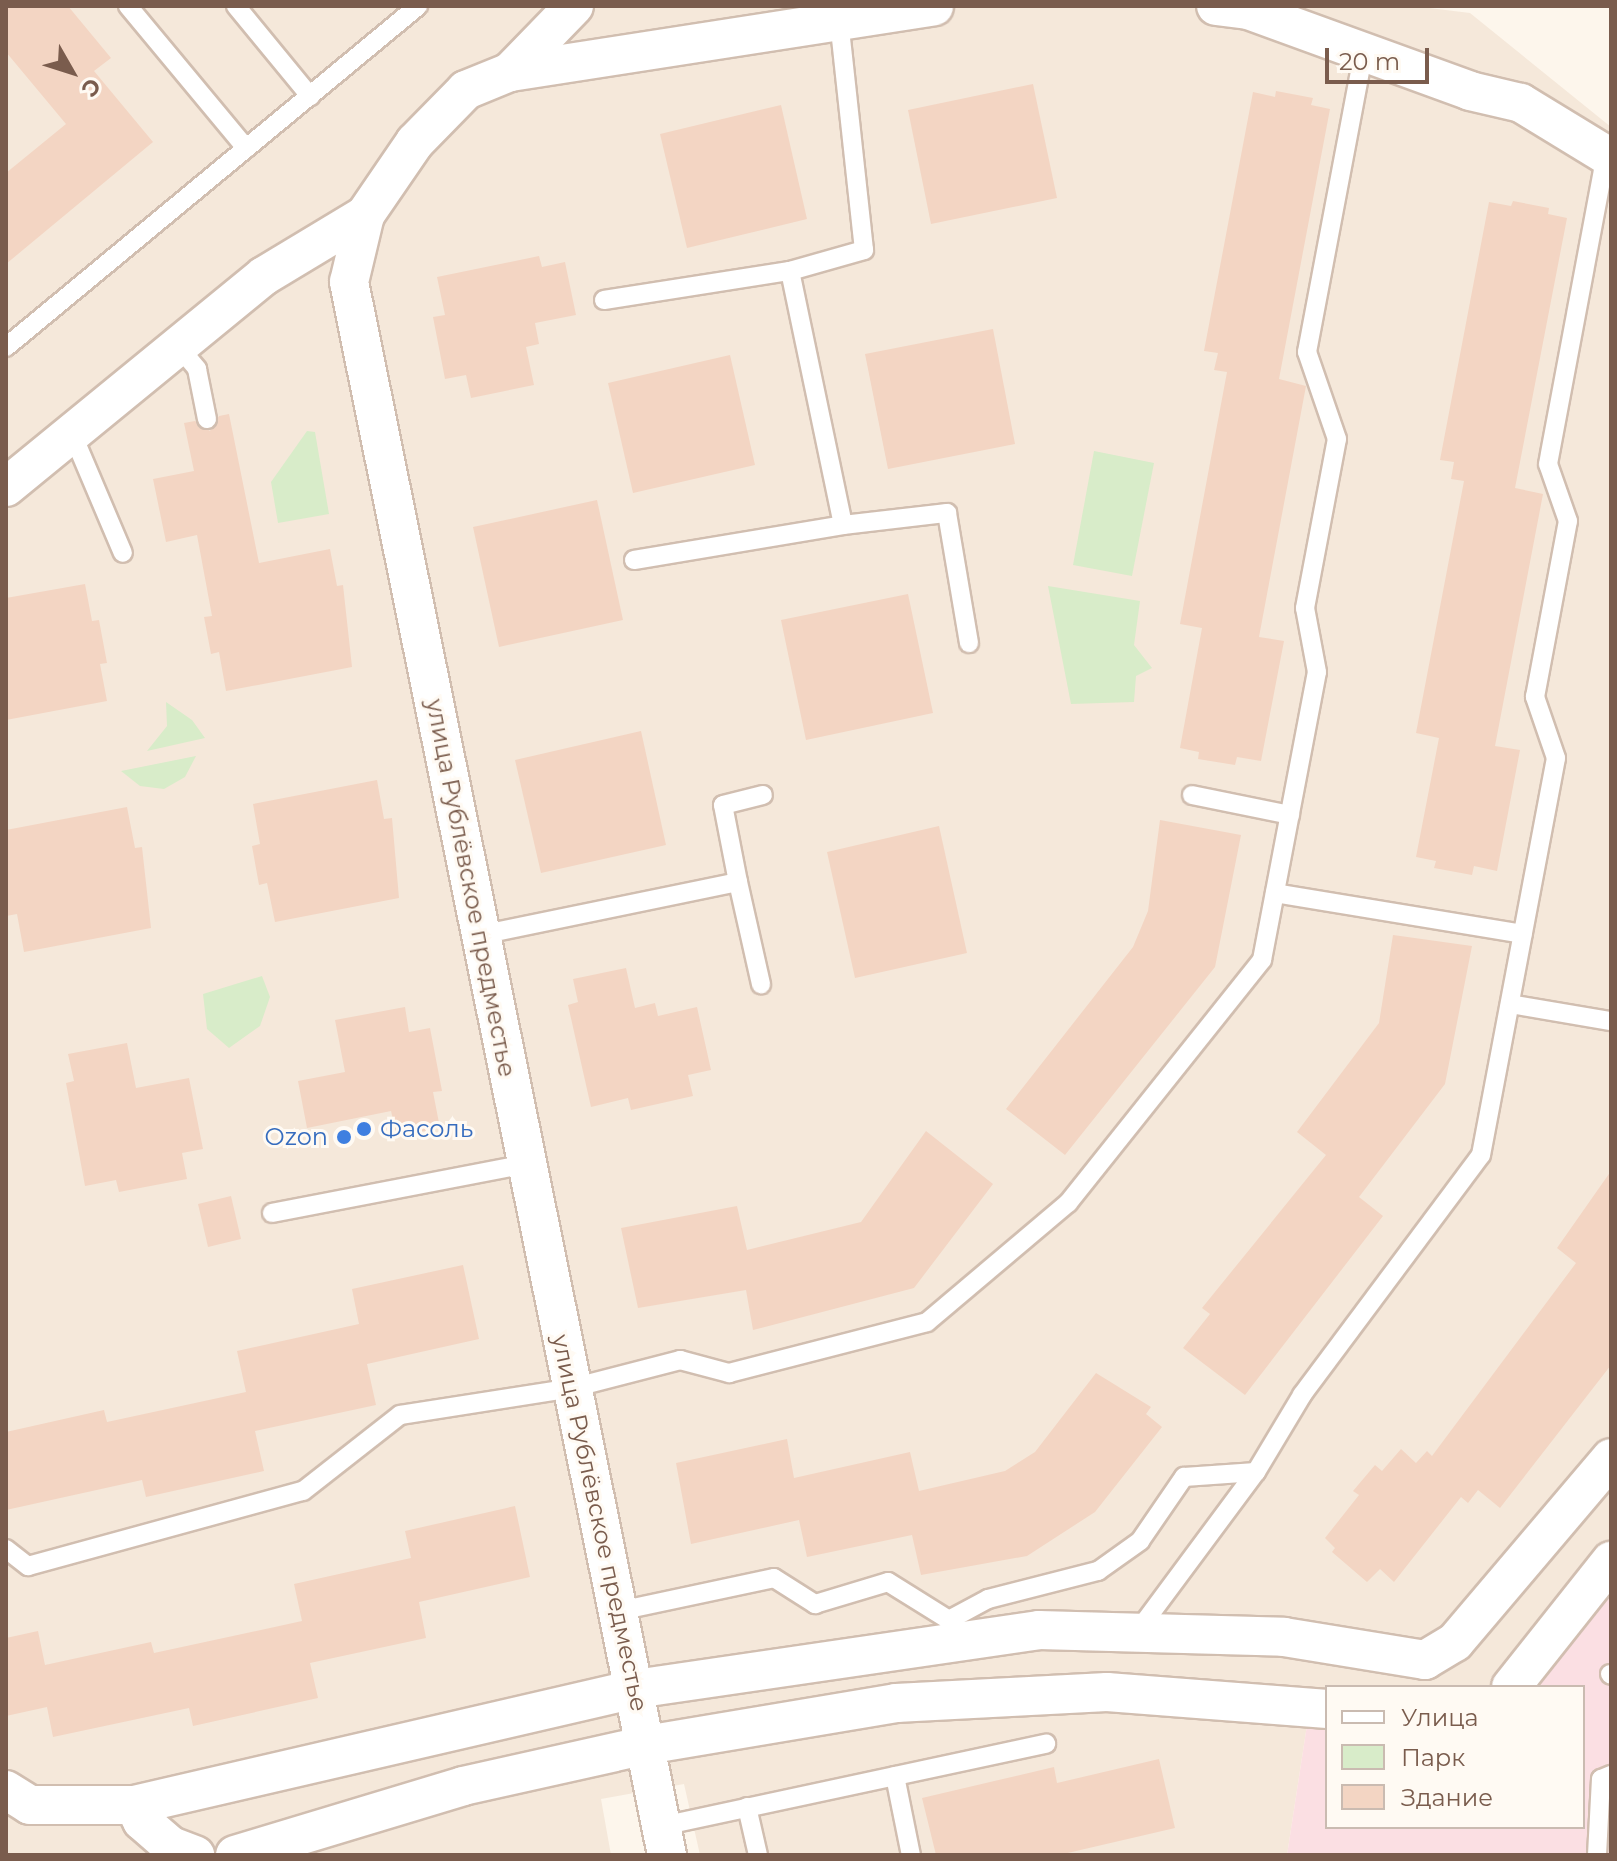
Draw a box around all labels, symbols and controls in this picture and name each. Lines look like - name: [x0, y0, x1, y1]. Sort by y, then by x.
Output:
- north arrow: [32, 32, 112, 112]
- scale bar: [1329, 32, 1433, 82]
- text: 20 m: [1339, 47, 1400, 76]
- text: С: [76, 73, 107, 102]
- street label: улица Рублёвское предместье: [420, 696, 522, 1080]
- place label: Фасоль: [380, 1115, 473, 1143]
- marker: Фасоль: [355, 1120, 373, 1138]
- place label: Ozon: [265, 1123, 328, 1151]
- marker: Ozon: [335, 1128, 353, 1146]
- street label: улица Рублёвское предместье: [546, 1332, 654, 1714]
- legend: [1325, 1685, 1585, 1829]
- text: Улица: [1401, 1703, 1479, 1732]
- text: Парк: [1401, 1743, 1465, 1772]
- text: Здание: [1401, 1783, 1493, 1812]

